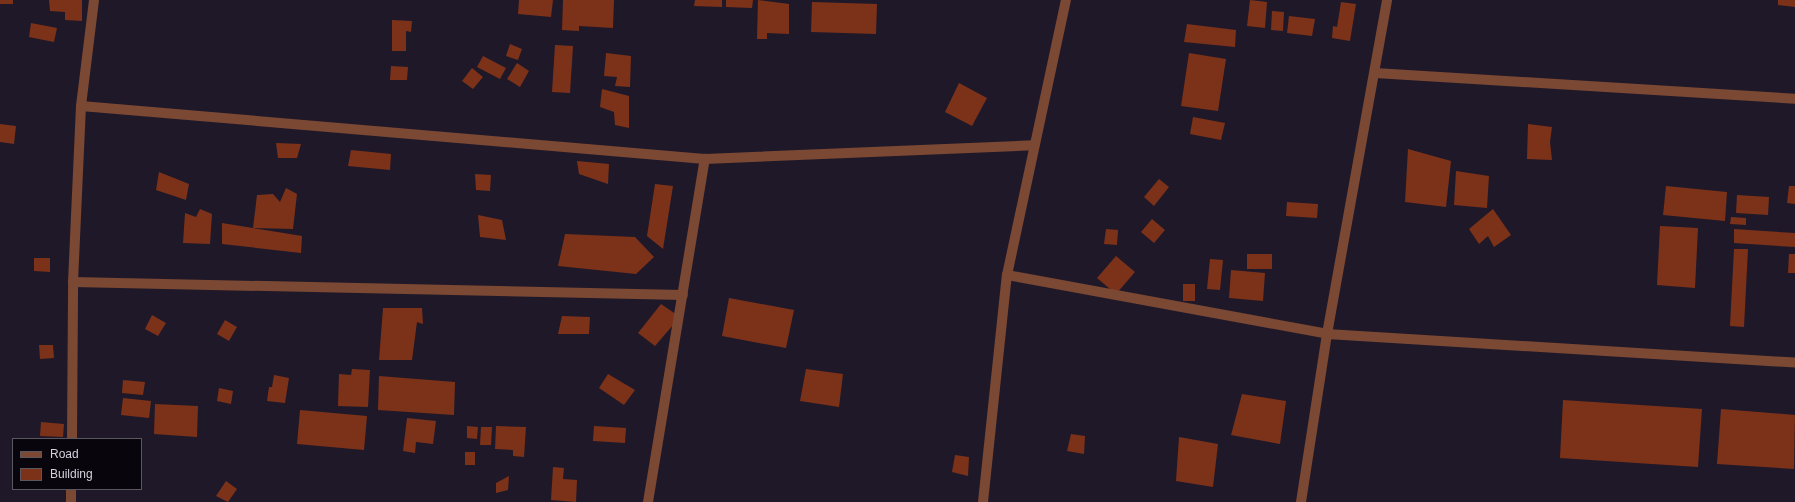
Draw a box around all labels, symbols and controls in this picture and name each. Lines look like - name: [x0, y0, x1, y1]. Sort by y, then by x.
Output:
- legend: [12, 438, 142, 490]
- text: Road: [50, 447, 79, 461]
- text: Building: [50, 467, 93, 481]

